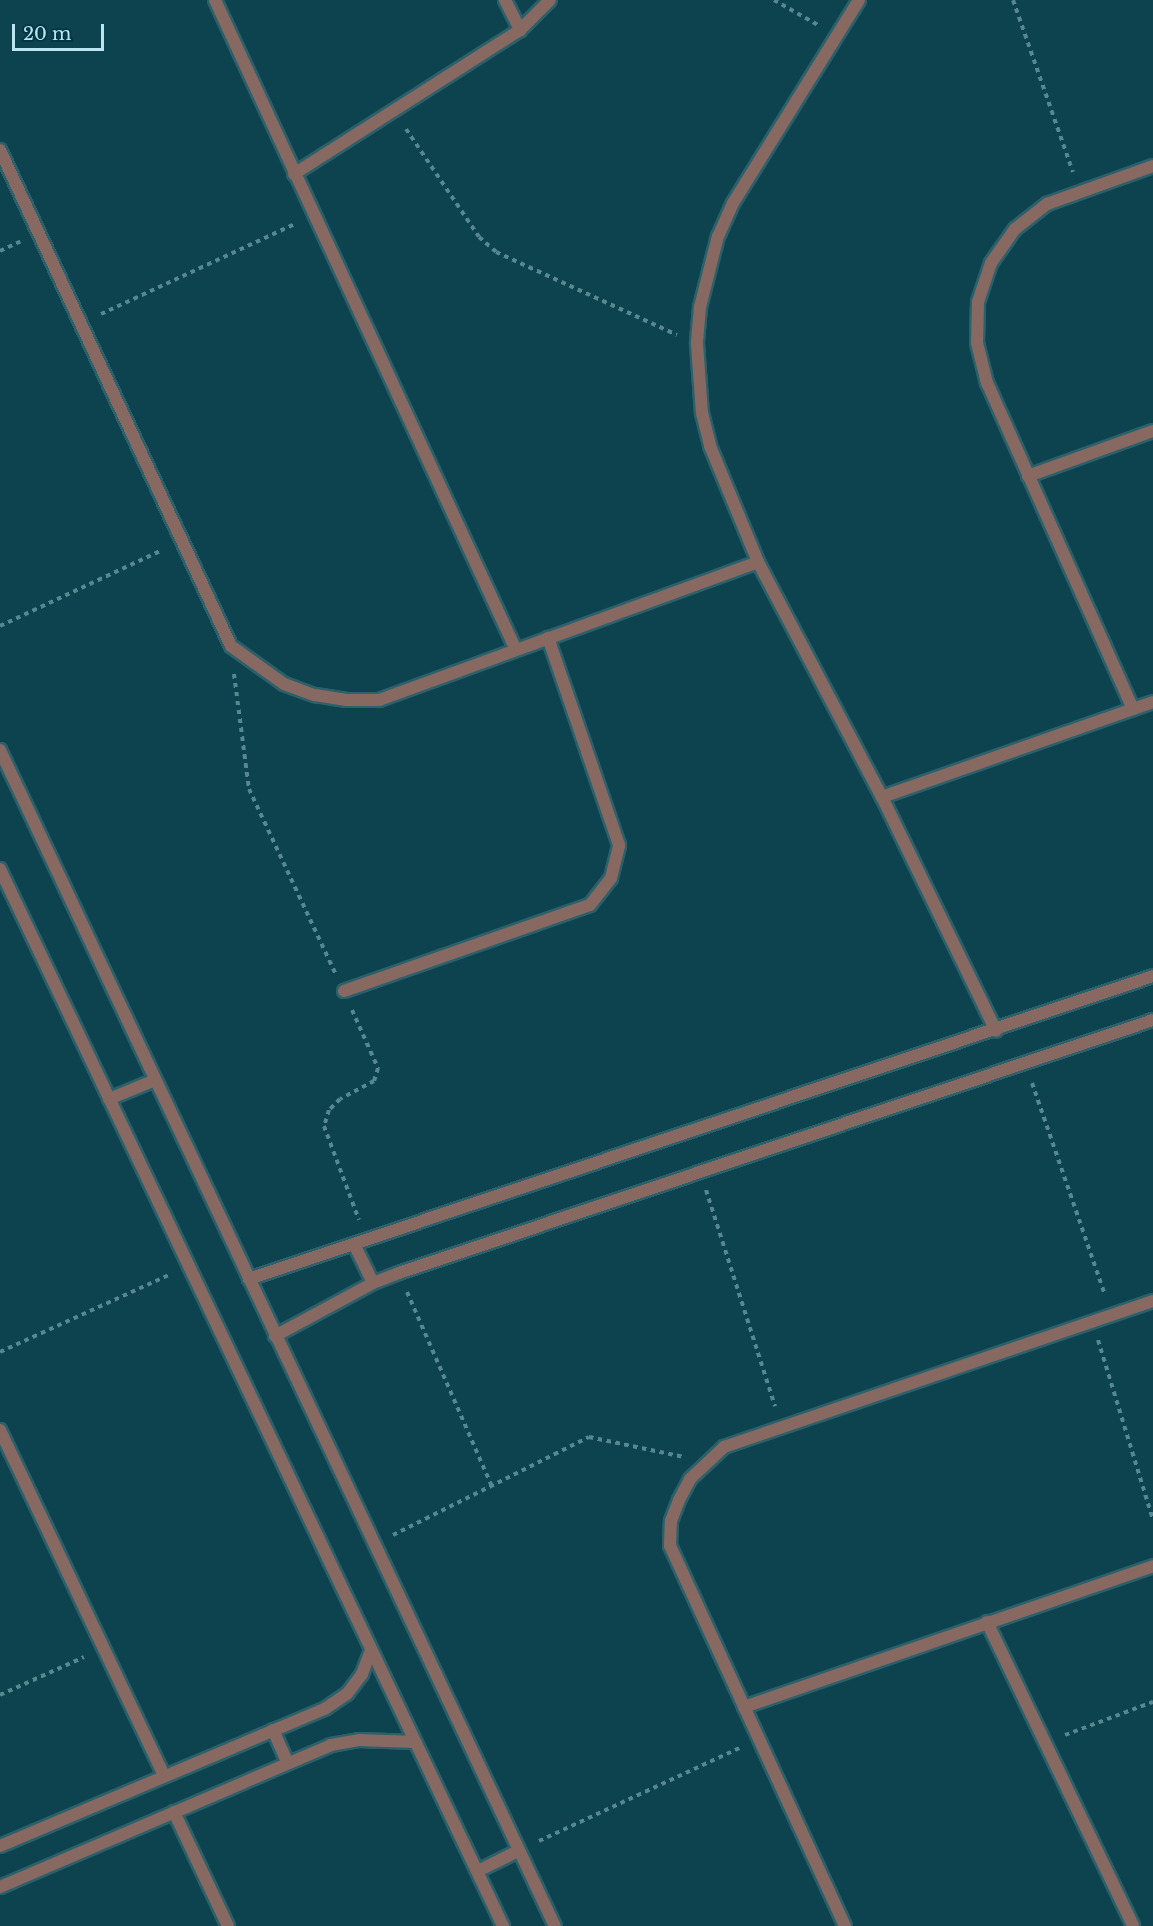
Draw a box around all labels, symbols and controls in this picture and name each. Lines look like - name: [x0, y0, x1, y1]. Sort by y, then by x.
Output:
- scale bar: [15, 12, 106, 50]
- text: 20 m: [23, 23, 71, 45]

